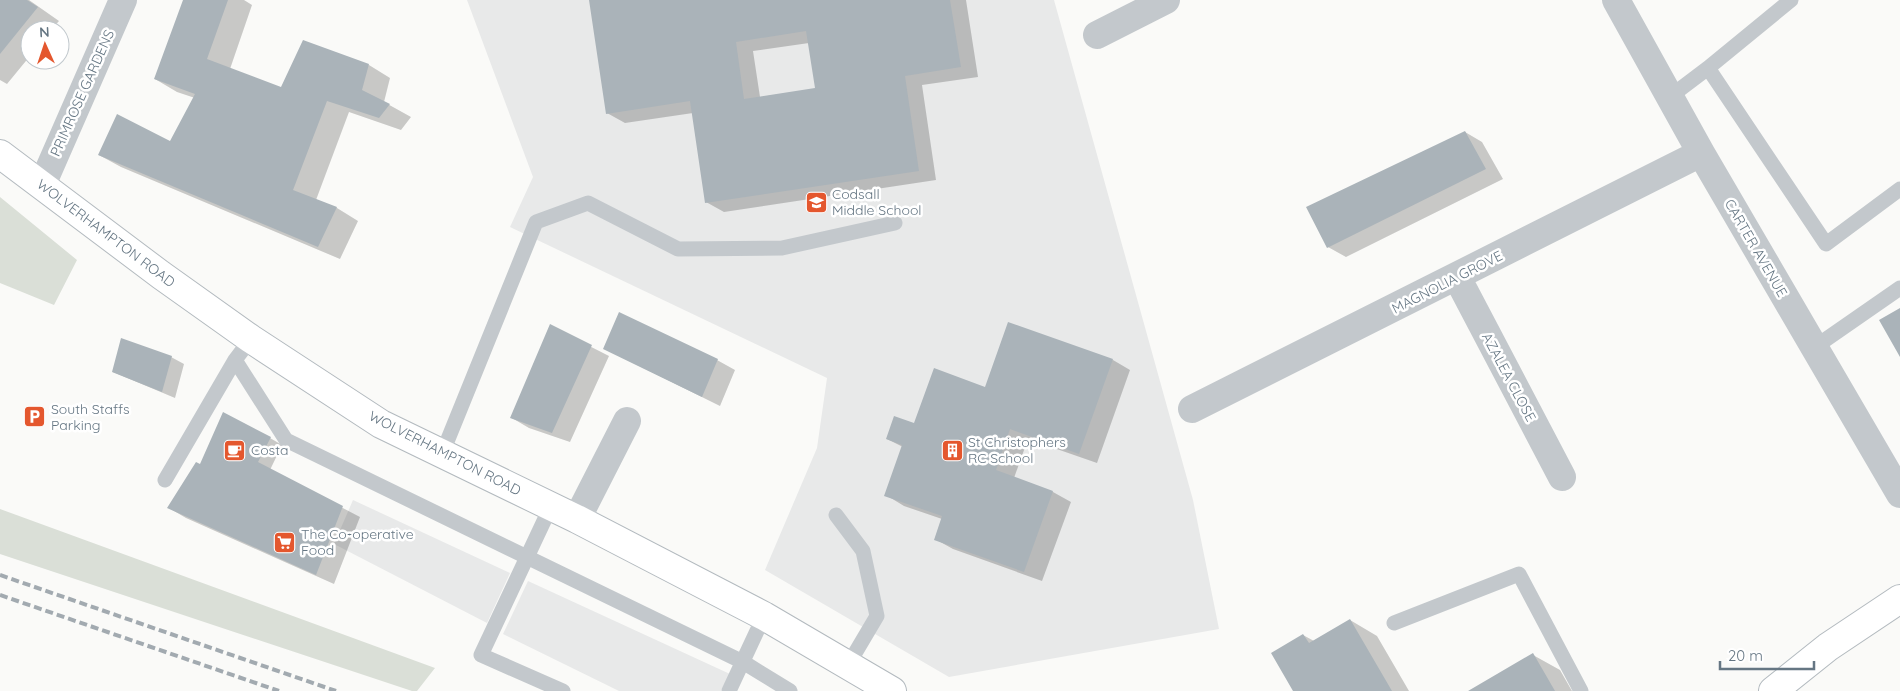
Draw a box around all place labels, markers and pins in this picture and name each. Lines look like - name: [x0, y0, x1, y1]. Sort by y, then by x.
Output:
- place label: Codsall Middle School: [832, 185, 922, 219]
- school or university icon: Codsall Middle School: [804, 190, 828, 214]
- place label: South Staffs Parking: [51, 400, 130, 434]
- parking icon: South Staffs Parking: [23, 405, 47, 429]
- place label: St Christophers RC School: [968, 433, 1066, 467]
- cafe icon: Costa: [223, 438, 247, 462]
- building icon: St Christophers RC School: [940, 438, 964, 462]
- place label: Costa: [251, 441, 288, 459]
- place label: The Co-operative Food: [301, 525, 414, 559]
- supermarket icon: The Co-operative Food: [273, 530, 297, 554]

